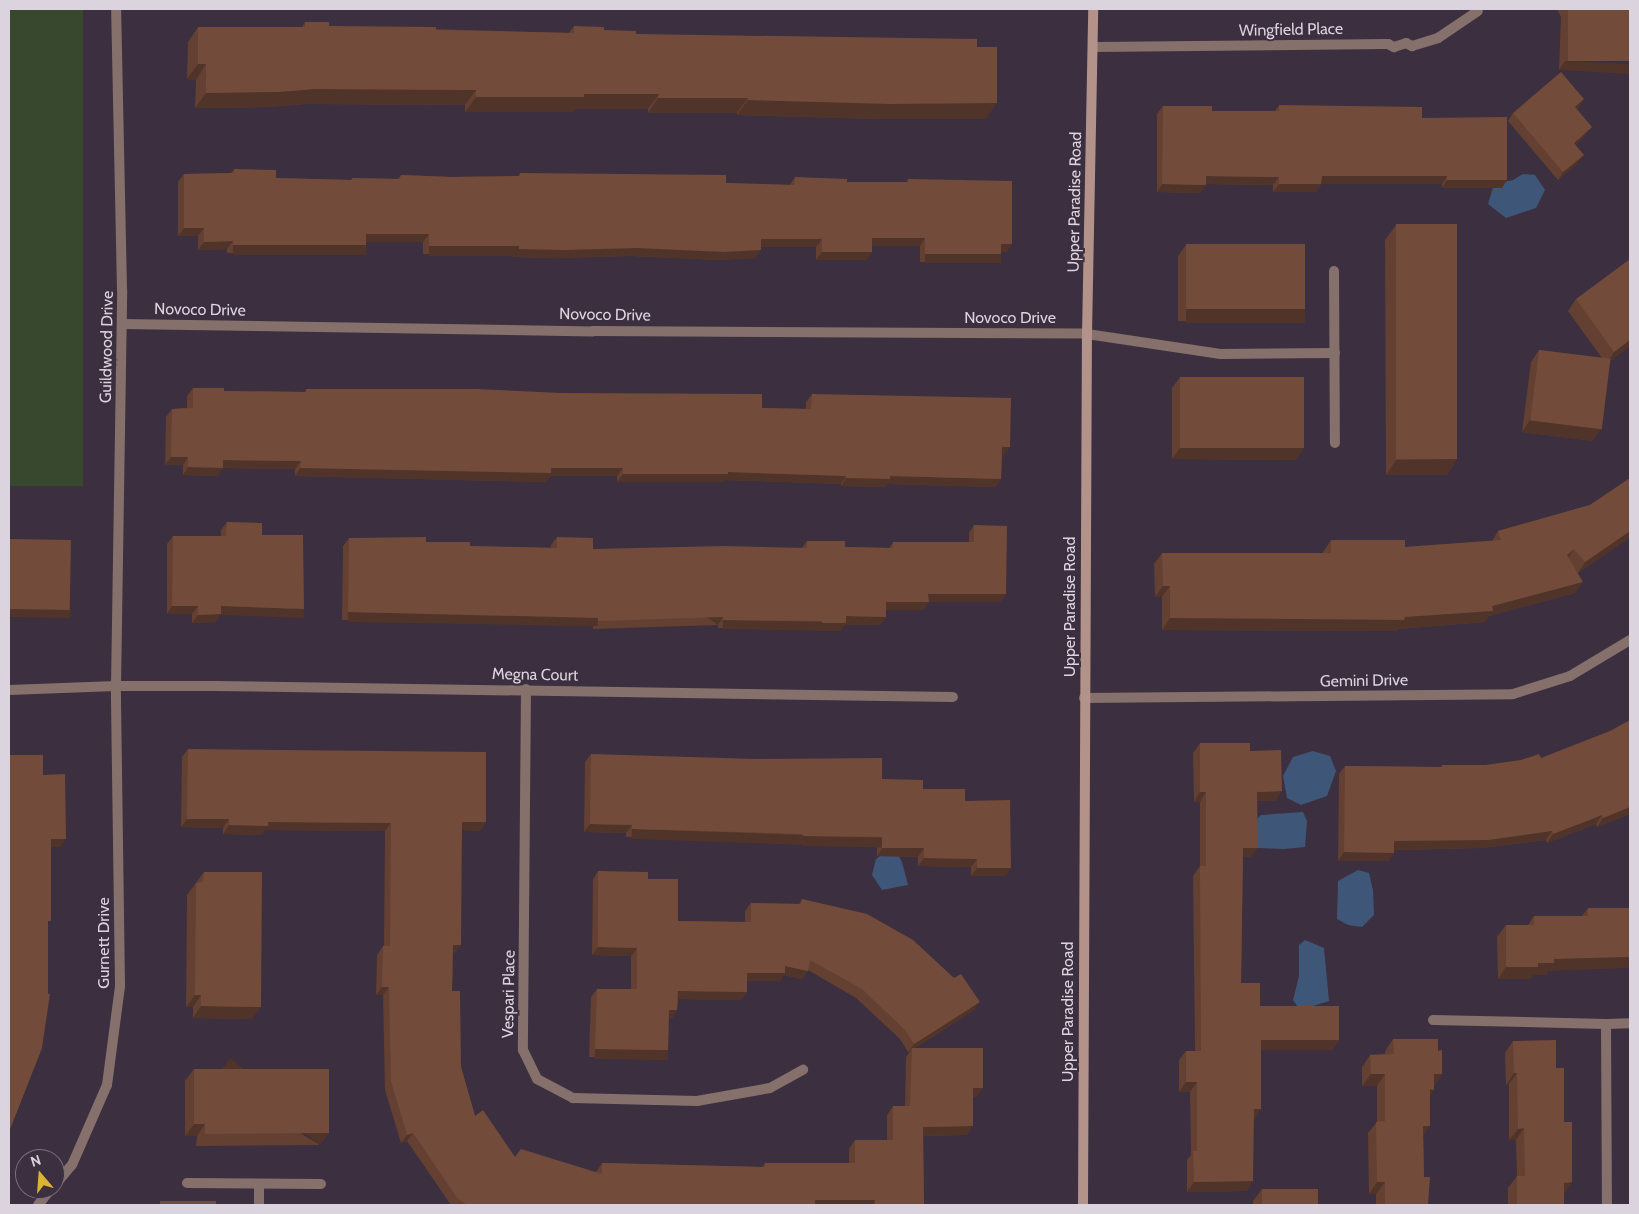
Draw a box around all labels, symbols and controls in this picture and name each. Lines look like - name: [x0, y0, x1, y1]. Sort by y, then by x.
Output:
- street label: Wingfield Place: [1239, 19, 1343, 41]
- street label: Upper Paradise Road: [1064, 132, 1086, 272]
- street label: Guildwood Drive: [96, 291, 118, 403]
- street label: Novoco Drive: [154, 300, 246, 320]
- street label: Novoco Drive: [559, 305, 651, 325]
- street label: Novoco Drive: [964, 308, 1056, 328]
- street label: Upper Paradise Road: [1060, 537, 1080, 677]
- street label: Megna Court: [492, 665, 578, 685]
- street label: Gemini Drive: [1320, 671, 1408, 691]
- street label: Gurnett Drive: [94, 897, 114, 989]
- street label: Upper Paradise Road: [1058, 942, 1078, 1082]
- street label: Vespari Place: [499, 950, 519, 1038]
- north arrow: [15, 1149, 65, 1199]
- text: N: [28, 1151, 43, 1171]

